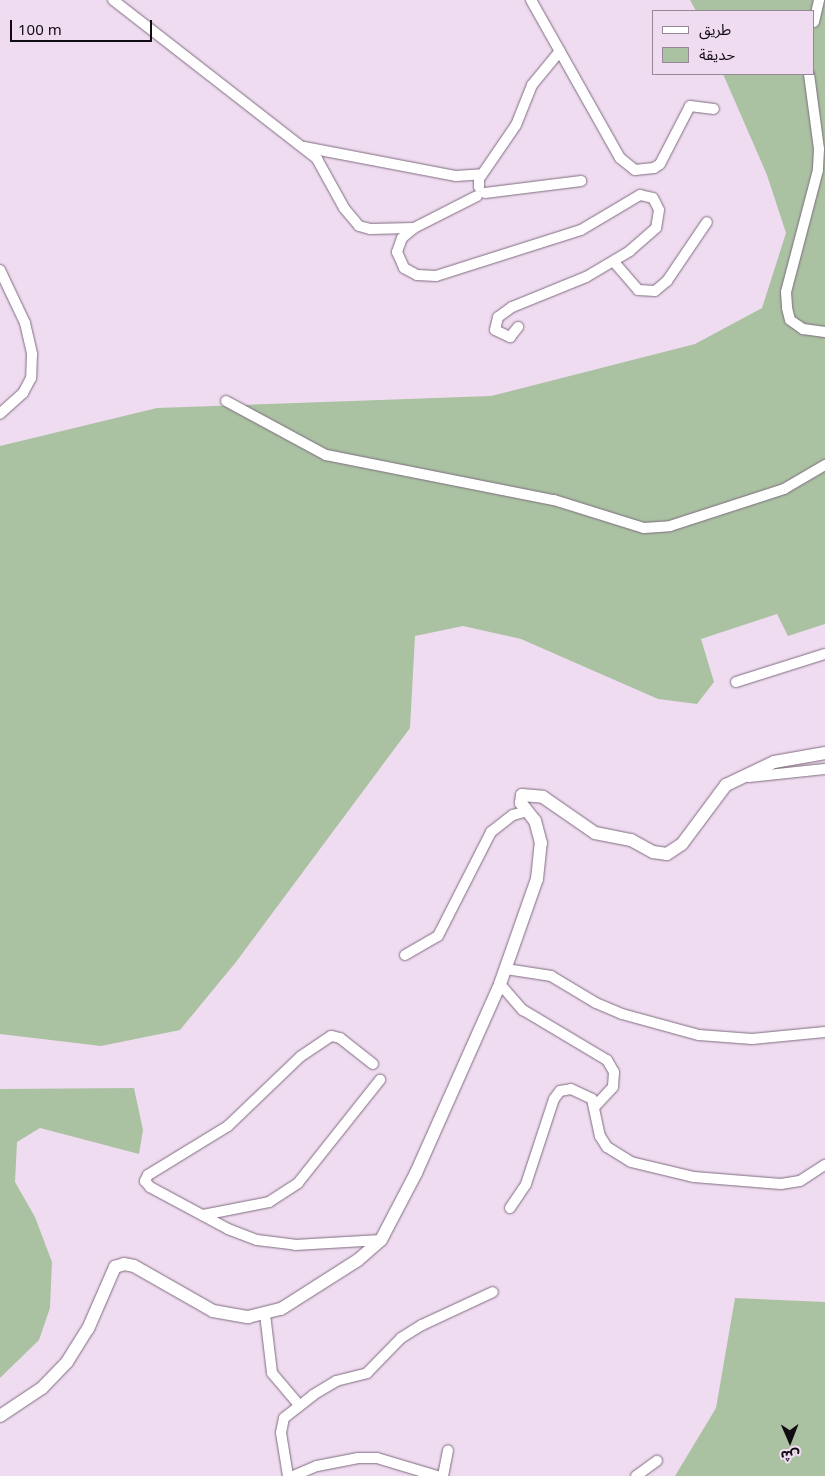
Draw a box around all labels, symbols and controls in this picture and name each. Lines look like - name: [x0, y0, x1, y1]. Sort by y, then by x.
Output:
- scale bar: [12, 10, 155, 42]
- legend: [652, 10, 815, 75]
- text: 100 m: [18, 19, 62, 39]
- text: طريق: [699, 19, 731, 39]
- text: حديقة: [699, 44, 735, 64]
- north arrow: [765, 1416, 815, 1466]
- text: ش: [781, 1447, 800, 1466]

